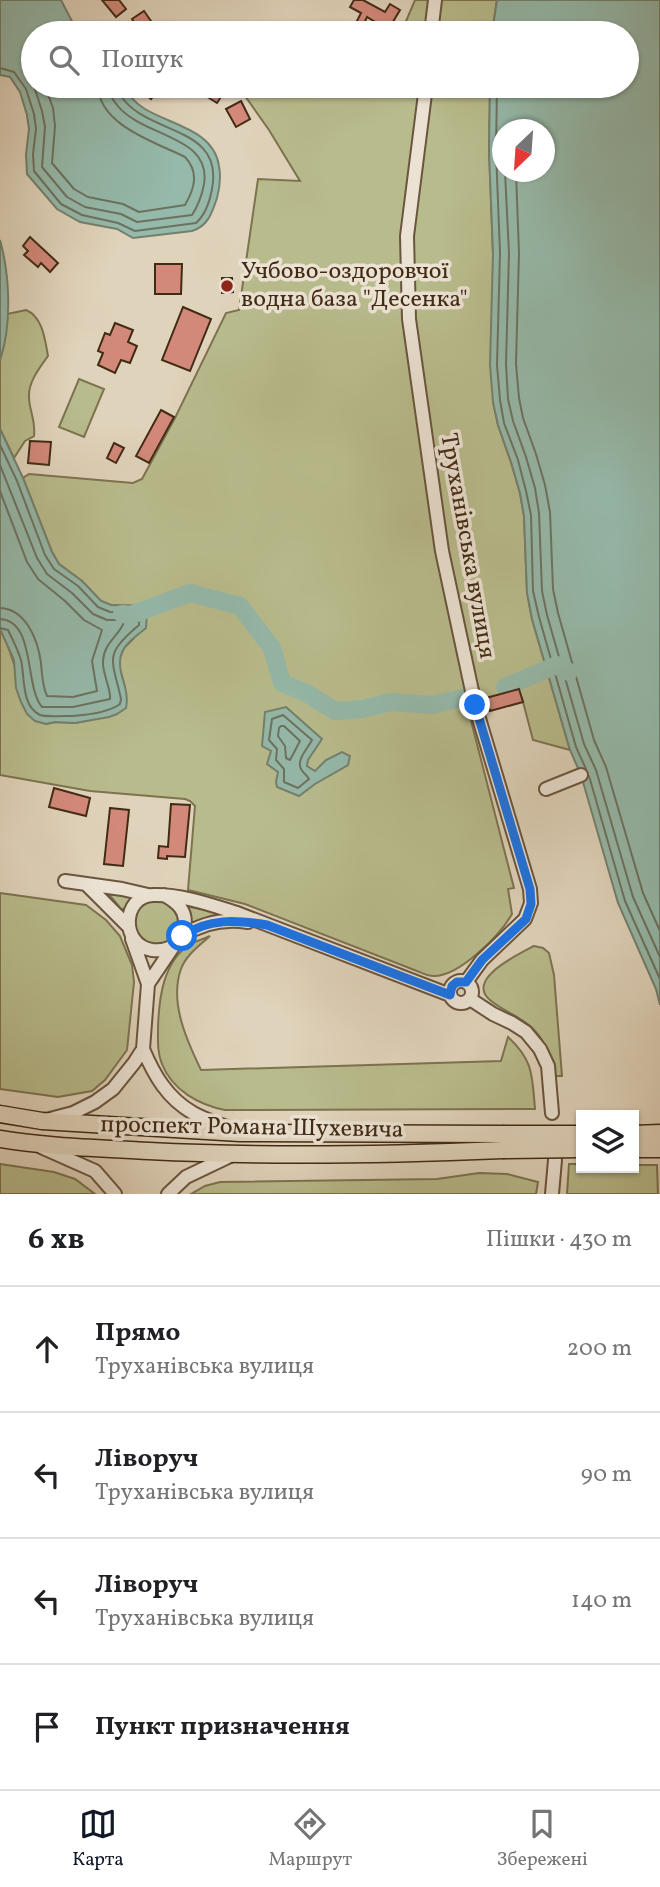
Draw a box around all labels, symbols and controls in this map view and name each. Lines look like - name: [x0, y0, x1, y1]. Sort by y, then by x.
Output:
- search box: [21, 21, 639, 98]
- icon: search: [45, 41, 83, 79]
- text: Пошук: [101, 42, 183, 78]
- north arrow: [492, 119, 555, 182]
- place label: Учбово-оздоровчої водна база "Десенка": [241, 255, 468, 317]
- marker: Учбово-оздоровчої водна база "Десенка": [219, 278, 235, 294]
- street label: Труханівська вулиця: [430, 431, 504, 661]
- route end: [459, 689, 490, 720]
- route start: [166, 920, 197, 951]
- street label: проспект Романа Шухевича: [100, 1108, 404, 1148]
- map controls: [576, 1110, 639, 1173]
- button: layers: [576, 1110, 639, 1173]
- text: 6 хв: [28, 1219, 85, 1261]
- text: Пішки · 430 m: [486, 1224, 632, 1256]
- text: Прямо: [95, 1315, 180, 1351]
- icon: ahead: [28, 1330, 66, 1368]
- text: 200 m: [567, 1333, 632, 1365]
- text: Труханівська вулиця: [95, 1351, 314, 1383]
- text: Ліворуч: [95, 1441, 198, 1477]
- icon: left: [28, 1456, 66, 1494]
- text: 90 m: [581, 1459, 632, 1491]
- text: Труханівська вулиця: [95, 1477, 314, 1509]
- text: Ліворуч: [95, 1567, 198, 1603]
- icon: left: [28, 1582, 66, 1620]
- text: 140 m: [571, 1585, 632, 1617]
- text: Труханівська вулиця: [95, 1603, 314, 1635]
- icon: arrive: [28, 1708, 66, 1746]
- text: Пункт призначення: [95, 1709, 350, 1745]
- tab: Карта: [72, 1805, 124, 1873]
- tab: Маршрут: [268, 1805, 352, 1873]
- tab: Збережені: [497, 1805, 588, 1873]

